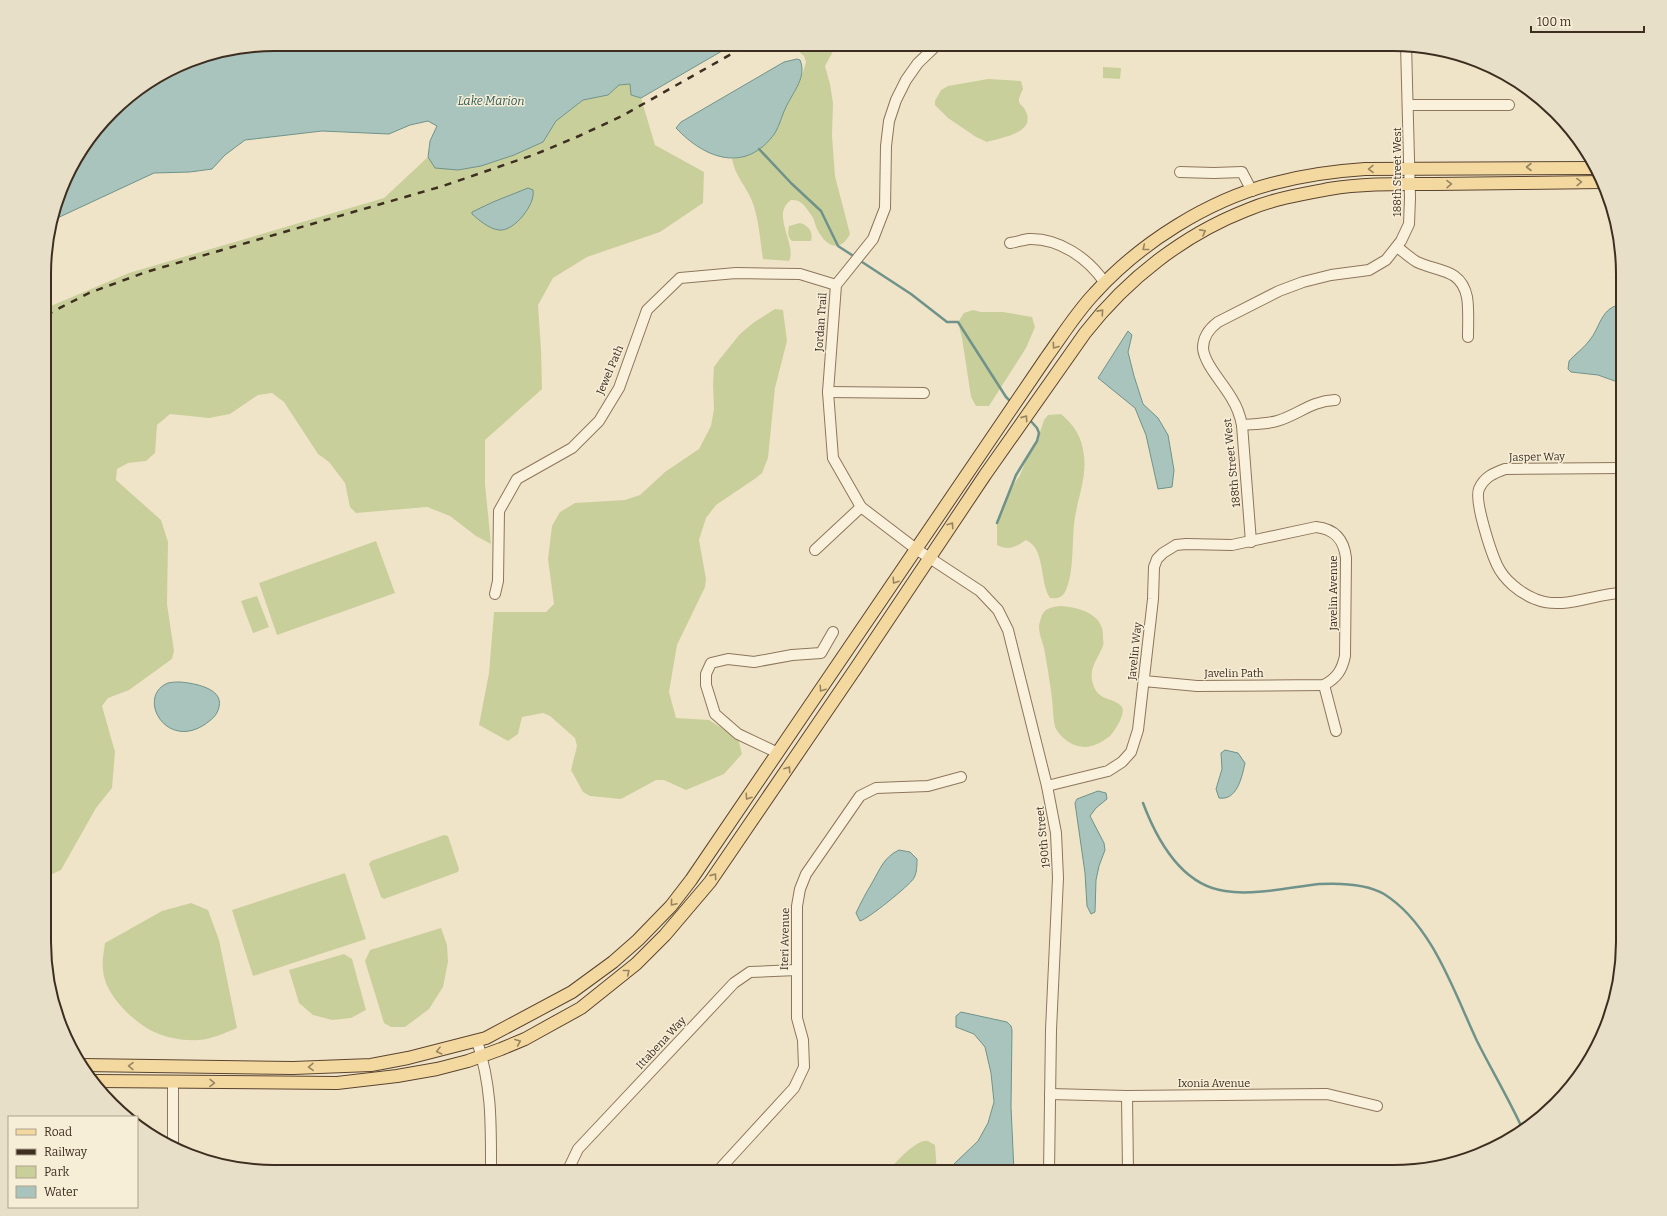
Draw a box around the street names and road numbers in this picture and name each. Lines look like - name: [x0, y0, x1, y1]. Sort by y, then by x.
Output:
- street label: 188th Street West: [1391, 127, 1404, 217]
- street label: Jordan Trail: [812, 292, 830, 353]
- street label: Jewel Path: [593, 343, 626, 398]
- street label: 188th Street West: [1221, 418, 1243, 508]
- street label: Jasper Way: [1508, 450, 1565, 464]
- street label: Javelin Avenue: [1327, 555, 1340, 632]
- street label: Javelin Way: [1125, 621, 1145, 682]
- street label: Javelin Path: [1203, 667, 1264, 680]
- street label: 190th Street: [1033, 806, 1053, 868]
- street label: Iteri Avenue: [778, 908, 792, 970]
- street label: Ittabena Way: [633, 1014, 689, 1072]
- street label: Ixonia Avenue: [1178, 1077, 1250, 1090]

